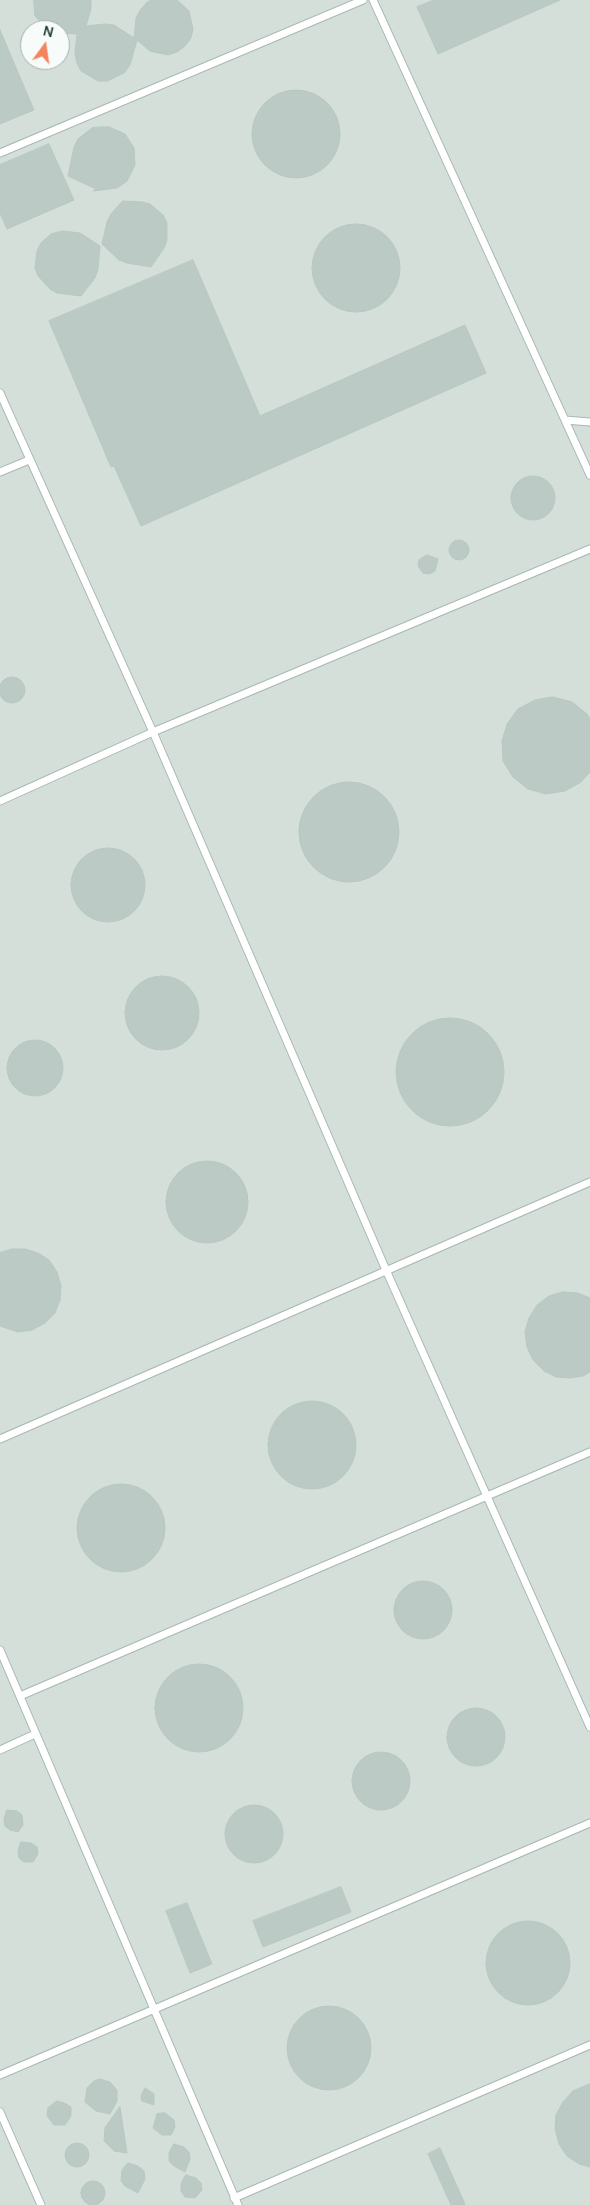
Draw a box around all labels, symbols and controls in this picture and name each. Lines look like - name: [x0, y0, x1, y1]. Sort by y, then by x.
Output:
- north arrow: [20, 20, 70, 70]
- text: N: [41, 20, 56, 41]

